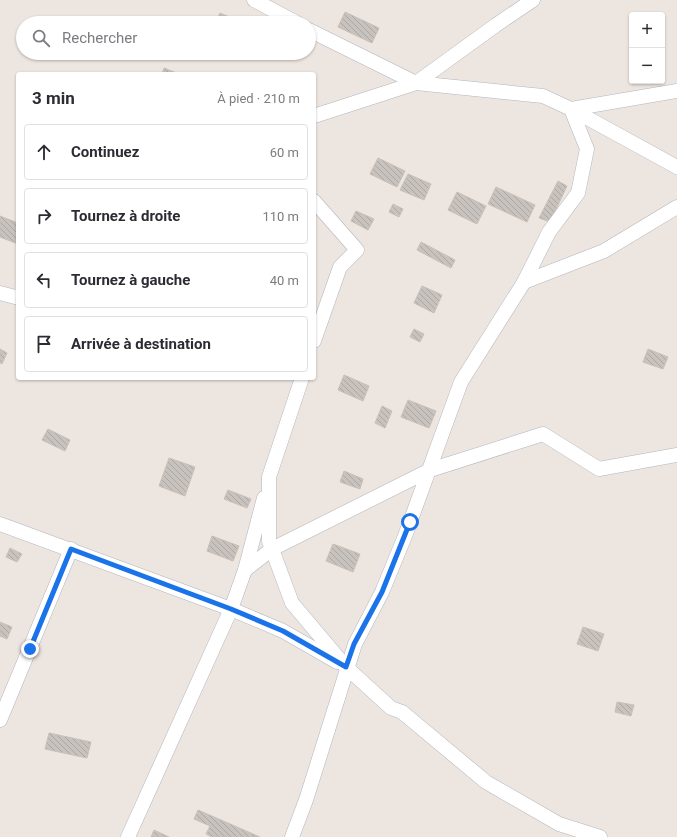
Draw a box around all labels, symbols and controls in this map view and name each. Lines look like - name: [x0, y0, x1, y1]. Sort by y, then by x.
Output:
- map controls: [629, 12, 665, 84]
- button: +: [629, 12, 665, 48]
- search box: [16, 16, 316, 60]
- icon: search: [30, 27, 52, 49]
- text: Rechercher: [62, 29, 137, 47]
- button: −: [629, 48, 665, 84]
- text: 3 min: [32, 88, 75, 108]
- text: À pied · 210 m: [217, 91, 300, 106]
- icon: ahead: [33, 141, 55, 163]
- text: Continuez: [71, 143, 139, 161]
- text: 60 m: [270, 145, 299, 160]
- icon: right: [33, 205, 55, 227]
- text: Tournez à droite: [71, 207, 180, 225]
- text: 110 m: [262, 209, 299, 224]
- icon: left: [33, 269, 55, 291]
- text: Tournez à gauche: [71, 271, 190, 289]
- text: 40 m: [270, 273, 299, 288]
- icon: arrive: [33, 333, 55, 355]
- text: Arrivée à destination: [71, 335, 211, 353]
- route start: [401, 513, 419, 531]
- route end: [21, 640, 39, 658]

